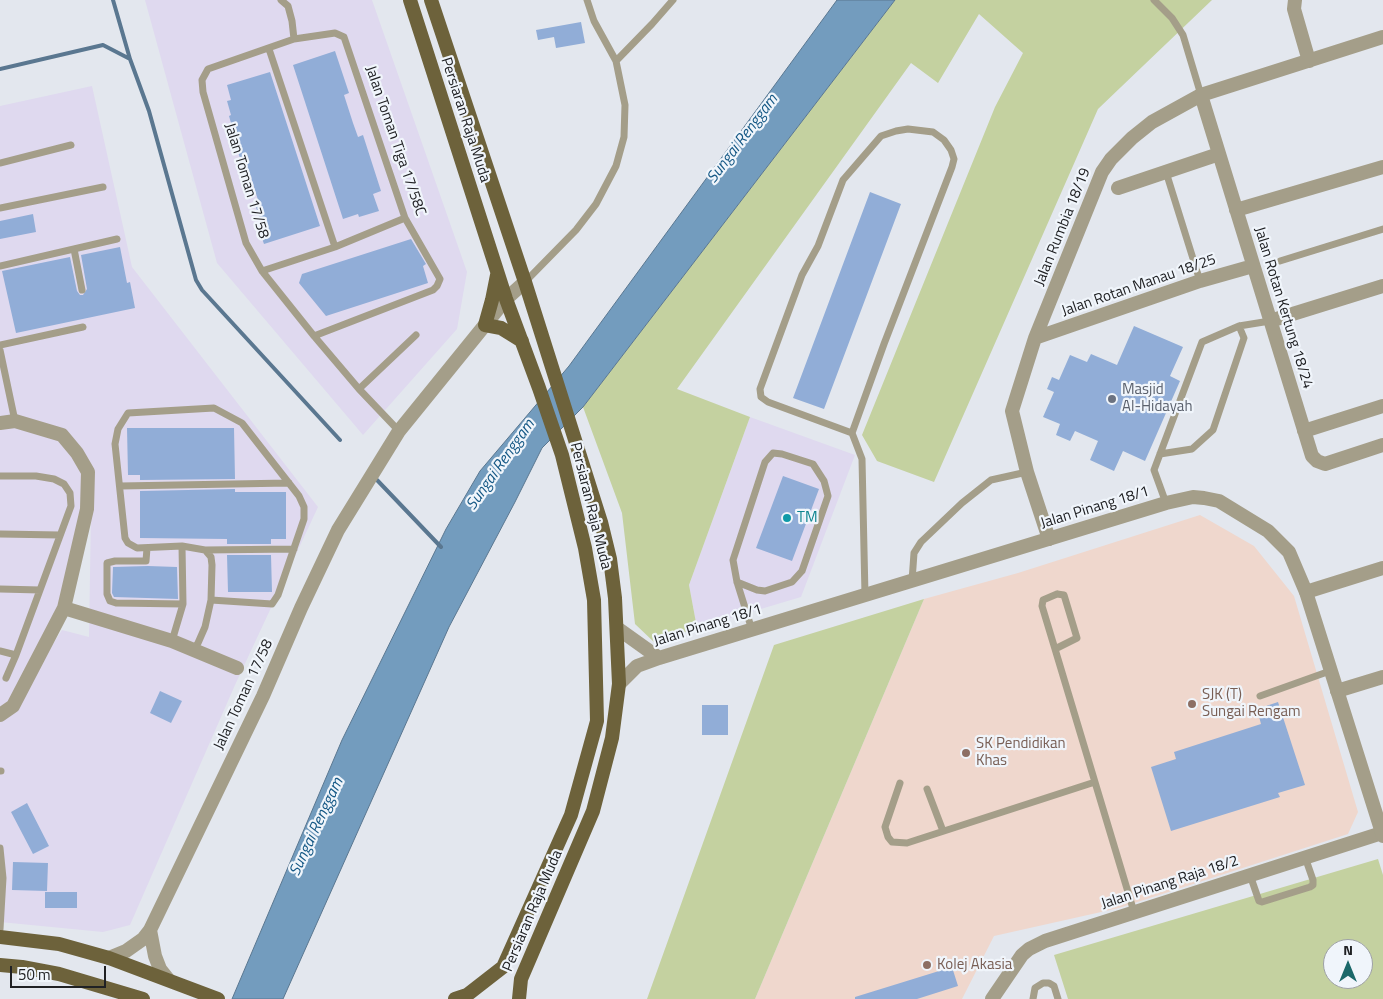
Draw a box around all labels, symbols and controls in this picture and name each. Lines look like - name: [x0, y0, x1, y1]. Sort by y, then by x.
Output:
- street label: Persiaran Raja Muda: [436, 55, 494, 185]
- street label: Jalan Toman Tiga 17/58C: [361, 64, 429, 218]
- water label: Sungai Renggam: [703, 91, 783, 187]
- street label: Jalan Toman 17/58: [220, 121, 272, 241]
- street label: Jalan Rumbia 18/19: [1031, 165, 1095, 289]
- street label: Jalan Rotan Kertung 18/24: [1250, 225, 1316, 391]
- street label: Jalan Rotan Manau 18/25: [1059, 251, 1219, 321]
- place label: Masjid Al-Hidayah: [1122, 381, 1192, 416]
- marker: Masjid Al-Hidayah: [1106, 393, 1118, 405]
- water label: Sungai Renggam: [463, 416, 539, 514]
- street label: Persiaran Raja Muda: [566, 441, 614, 571]
- street label: Jalan Pinang 18/1: [1039, 483, 1151, 533]
- place label: TM: [797, 509, 817, 527]
- marker: TM: [781, 512, 793, 524]
- street label: Jalan Pinang 18/1: [652, 601, 764, 651]
- street label: Jalan Toman 17/58: [211, 637, 277, 753]
- place label: SJK (T) Sungai Rengam: [1202, 686, 1300, 721]
- marker: SJK (T) Sungai Rengam: [1186, 698, 1198, 710]
- place label: SK Pendidikan Khas: [976, 735, 1066, 770]
- marker: SK Pendidikan Khas: [960, 747, 972, 759]
- water label: Sungai Renggam: [286, 775, 348, 879]
- street label: Persiaran Raja Muda: [499, 848, 567, 974]
- street label: Jalan Pinang Raja 18/2: [1099, 852, 1241, 914]
- north arrow: [1323, 939, 1373, 989]
- text: N: [1343, 939, 1353, 960]
- scale bar: [12, 956, 109, 988]
- place label: Kolej Akasia: [937, 956, 1012, 974]
- marker: Kolej Akasia: [921, 959, 933, 971]
- text: 50 m: [18, 963, 51, 986]

